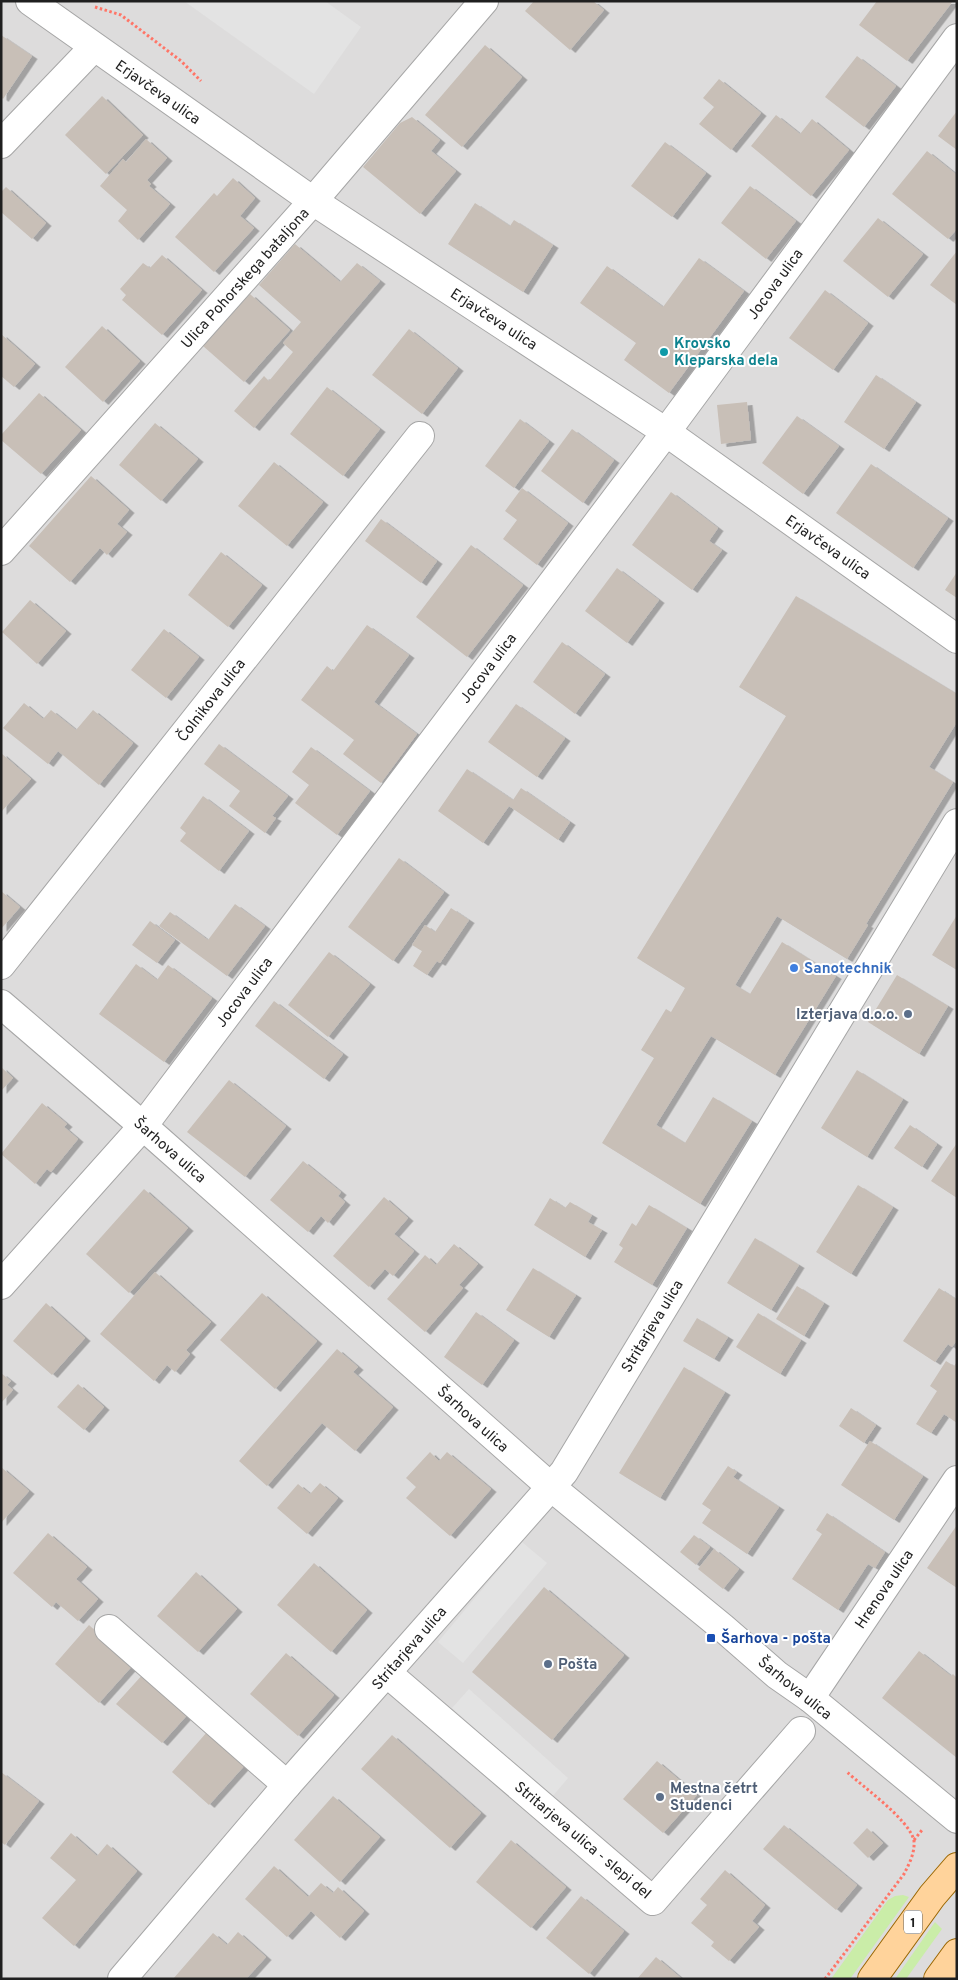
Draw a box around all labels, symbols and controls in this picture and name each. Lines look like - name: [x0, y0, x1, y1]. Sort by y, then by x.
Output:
- street label: Erjavčeva ulica: [111, 57, 204, 130]
- street label: Ulica Pohorskega bataljona: [178, 205, 314, 353]
- street label: Jocova ulica: [744, 246, 808, 324]
- street label: Erjavčeva ulica: [446, 285, 540, 355]
- place label: Krovsko Kleparska dela: [674, 335, 778, 371]
- marker: Krovsko Kleparska dela: [658, 346, 670, 358]
- street label: Erjavčeva ulica: [781, 512, 874, 585]
- street label: Jocova ulica: [457, 630, 522, 708]
- street label: Čolnikova ulica: [172, 654, 251, 746]
- street label: Jocova ulica: [213, 954, 278, 1032]
- place label: Sanotechnik: [804, 960, 892, 979]
- marker: Sanotechnik: [788, 962, 800, 974]
- place label: Izterjava d.o.o.: [796, 1006, 898, 1025]
- marker: Izterjava d.o.o.: [902, 1008, 914, 1020]
- street label: Šarhova ulica: [129, 1113, 211, 1188]
- street label: Stritarjeva ulica: [618, 1277, 688, 1377]
- street label: Šarhova ulica: [432, 1381, 513, 1457]
- street label: Hrenova ulica: [852, 1547, 919, 1633]
- street label: Stritarjeva ulica: [369, 1603, 452, 1695]
- place label: Šarhova - pošta: [721, 1628, 831, 1649]
- marker: Šarhova - pošta: [705, 1632, 717, 1644]
- street label: Šarhova ulica: [753, 1652, 836, 1725]
- place label: Pošta: [558, 1656, 597, 1675]
- marker: Pošta: [542, 1658, 554, 1670]
- street label: Stritarjeva ulica - slepi del: [510, 1778, 654, 1904]
- place label: Mestna četrt Studenci: [670, 1780, 758, 1816]
- marker: Mestna četrt Studenci: [654, 1791, 666, 1803]
- road number: 1: [904, 1910, 922, 1934]

